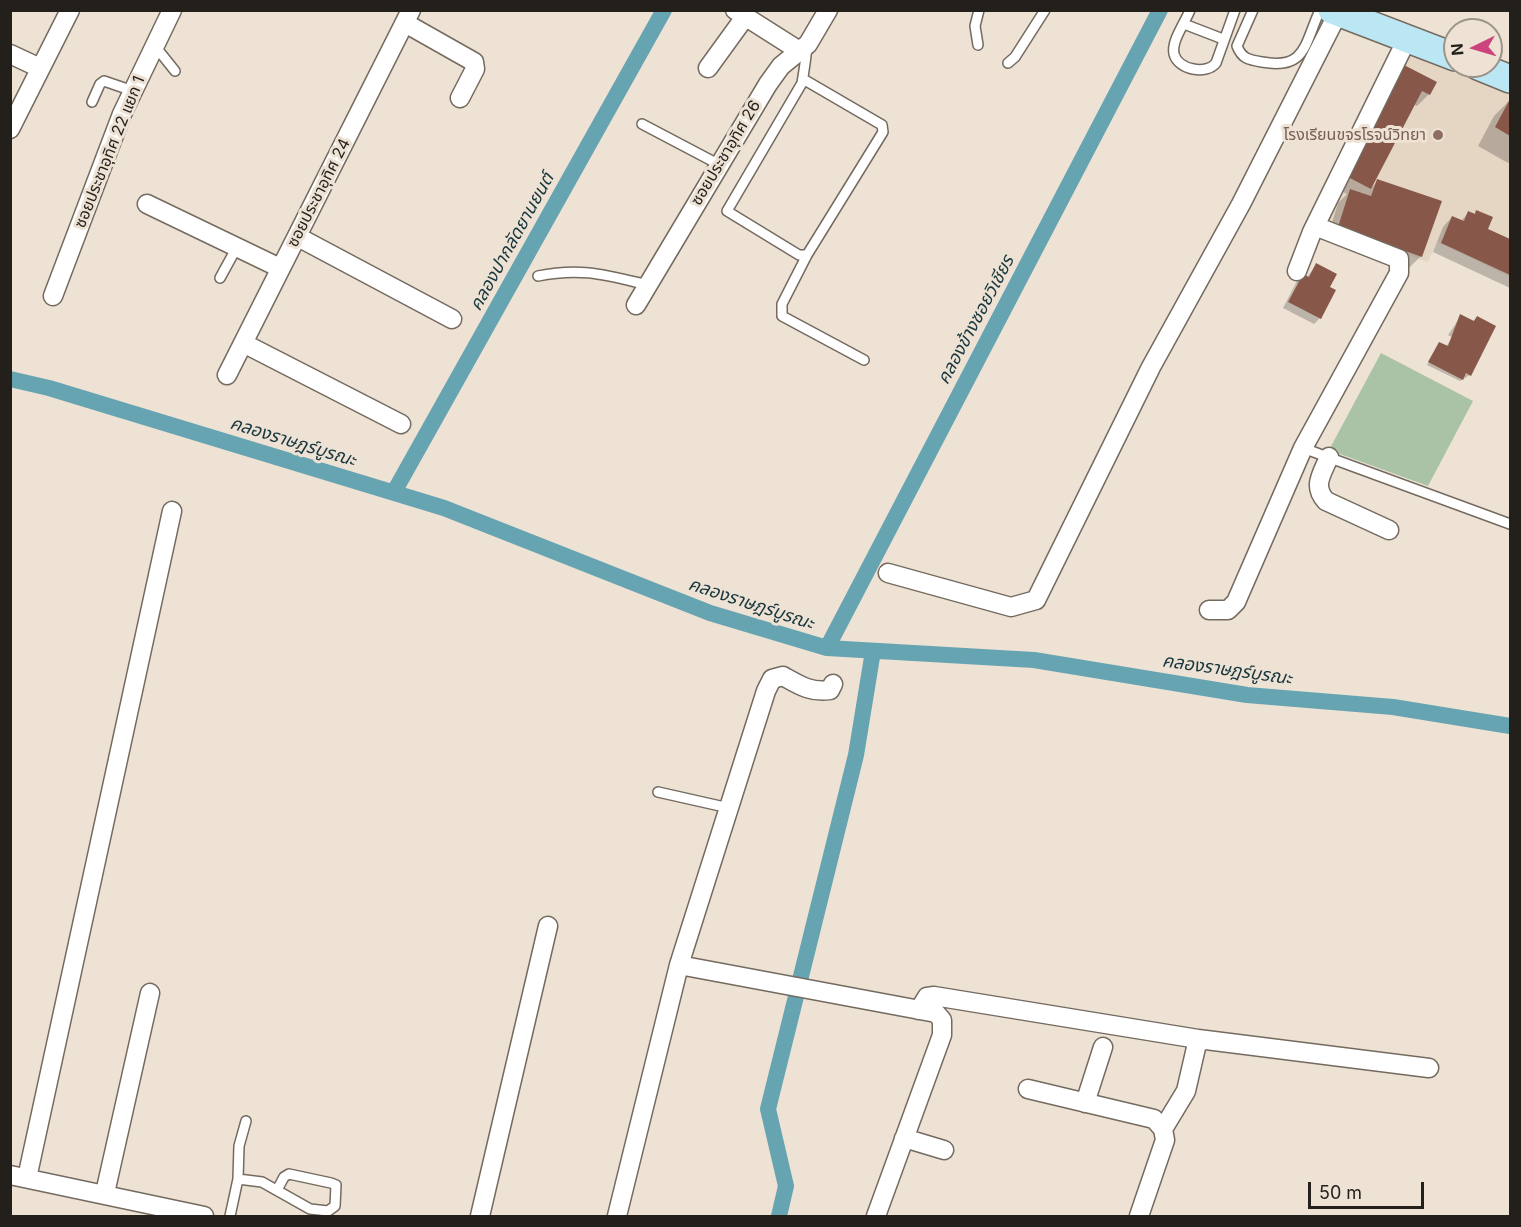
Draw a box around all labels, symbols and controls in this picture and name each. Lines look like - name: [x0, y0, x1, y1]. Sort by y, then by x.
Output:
- north arrow: [1443, 18, 1503, 78]
- text: N: [1447, 42, 1468, 56]
- street label: ซอยประชาอุทิศ 22 แยก 1: [71, 73, 149, 231]
- street label: ซอยประชาอุทิศ 26: [687, 97, 765, 209]
- place label: โรงเรียนขจรโรจน์วิทยา: [1284, 125, 1426, 145]
- marker: โรงเรียนขจรโรจน์วิทยา: [1431, 128, 1445, 142]
- street label: ซอยประชาอุทิศ 24: [283, 136, 355, 250]
- water label: คลองปากลัดยานยนต์: [465, 169, 559, 315]
- water label: คลองข้างซอยวิเชียร: [933, 252, 1019, 388]
- water label: คลองราษฎร์บูรณะ: [227, 413, 359, 471]
- water label: คลองราษฎร์บูรณะ: [686, 574, 816, 634]
- water label: คลองราษฎร์บูรณะ: [1161, 650, 1293, 690]
- scale bar: [1311, 1170, 1426, 1208]
- text: 50 m: [1319, 1182, 1362, 1203]

